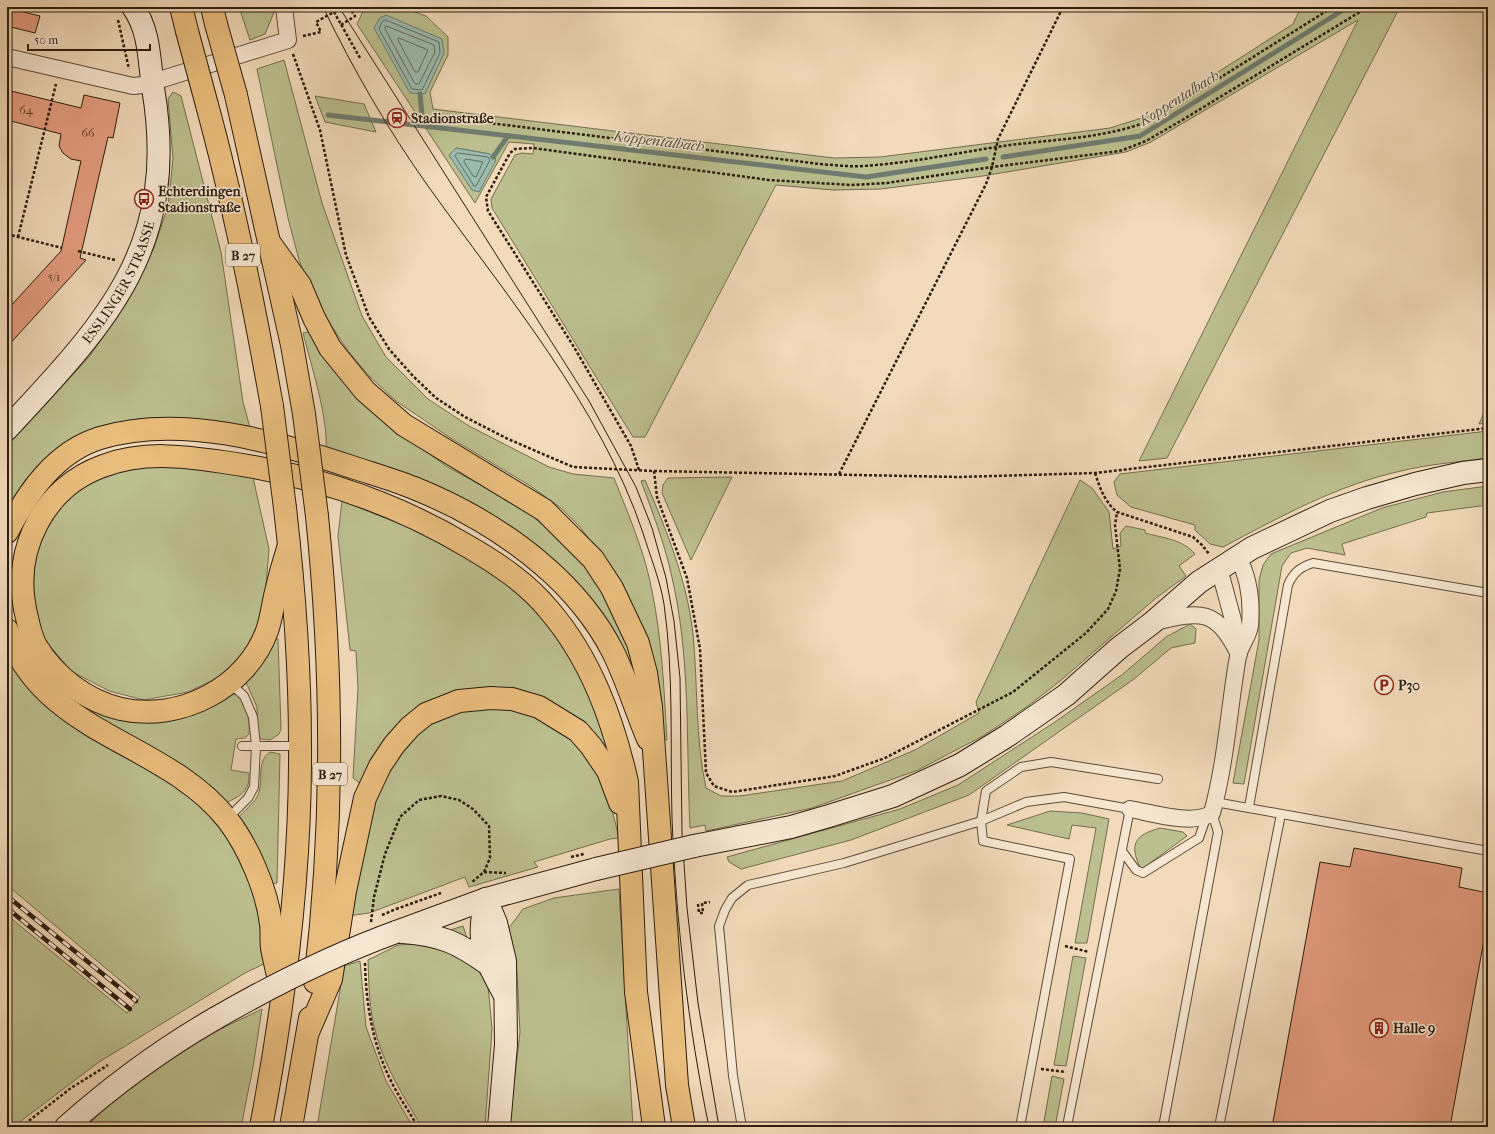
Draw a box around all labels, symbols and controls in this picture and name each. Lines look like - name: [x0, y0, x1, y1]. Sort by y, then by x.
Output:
- scale bar: [28, 26, 150, 52]
- text: 50 m: [34, 33, 58, 47]
- water label: Koppentalbach: [1135, 66, 1223, 130]
- house number: 64: [19, 103, 34, 117]
- station icon: Stadionstraße: [386, 107, 408, 129]
- place label: Stadionstraße: [411, 110, 494, 127]
- house number: 66: [82, 126, 95, 140]
- water label: Koppentalbach: [612, 126, 706, 156]
- place label: Echterdingen Stadionstraße: [158, 183, 241, 216]
- bus stop icon: Echterdingen Stadionstraße: [133, 188, 155, 210]
- street label: ESSLINGER STRASSE: [79, 219, 159, 347]
- road number: B 27: [226, 244, 260, 266]
- house number: 5/1: [48, 270, 60, 284]
- parking icon: P30: [1373, 674, 1395, 696]
- place label: P30: [1398, 677, 1420, 694]
- road number: B 27: [313, 763, 347, 785]
- building icon: Halle 9: [1368, 1017, 1390, 1039]
- place label: Halle 9: [1393, 1020, 1435, 1037]

